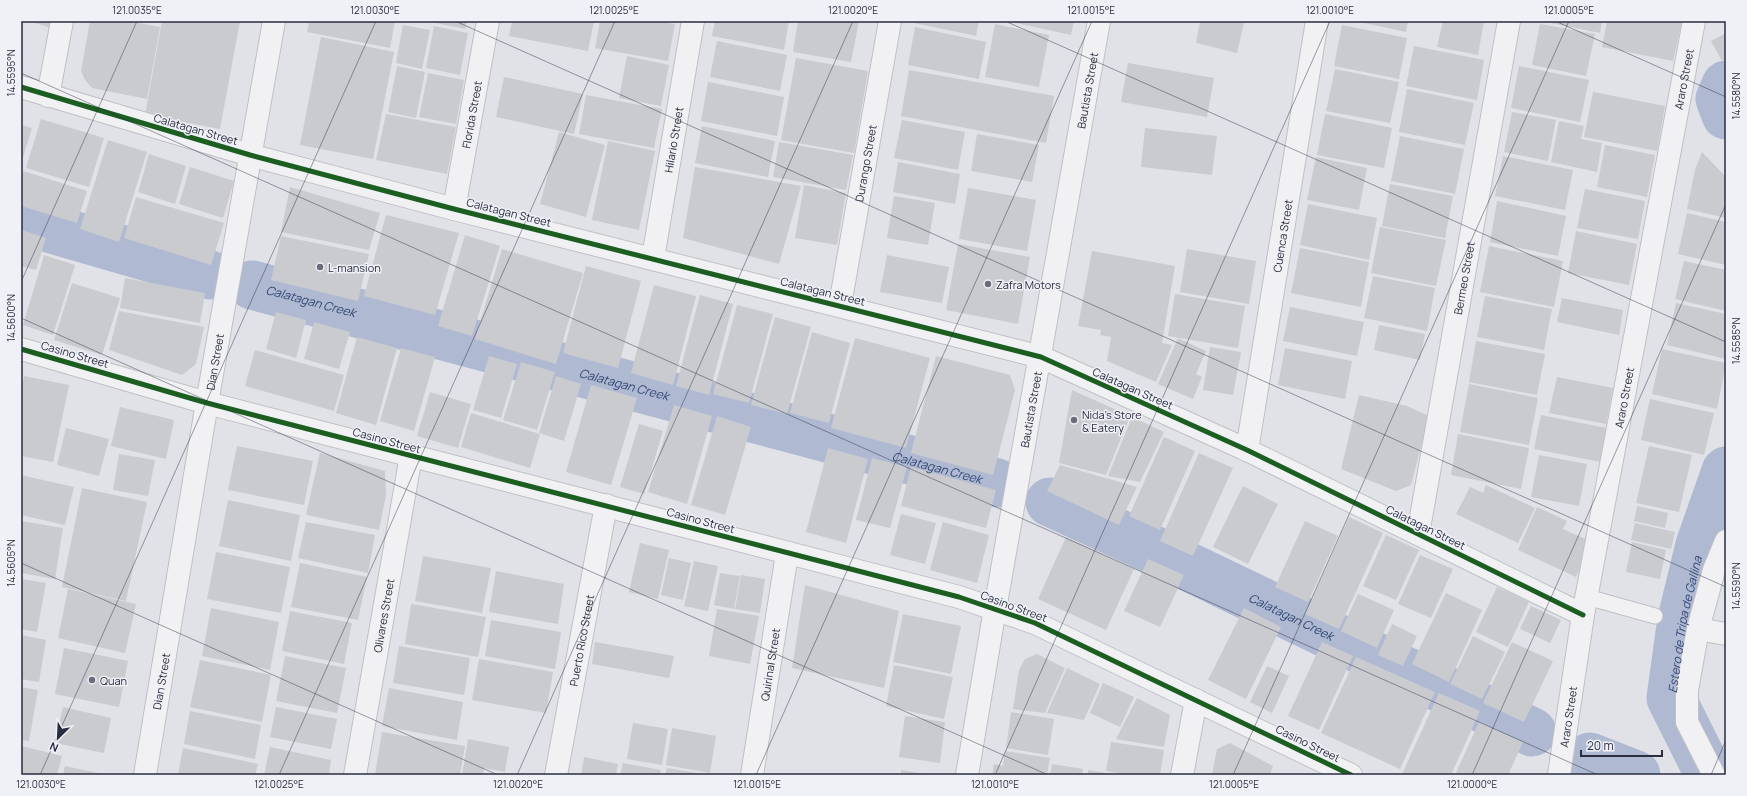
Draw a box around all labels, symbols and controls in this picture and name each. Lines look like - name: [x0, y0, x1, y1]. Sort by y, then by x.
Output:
- text: 121.0035°E: [112, 3, 162, 17]
- text: 121.0030°E: [350, 3, 400, 17]
- text: 121.0025°E: [589, 3, 639, 17]
- text: 121.0020°E: [828, 3, 878, 17]
- text: 121.0015°E: [1067, 3, 1115, 17]
- text: 121.0010°E: [1306, 3, 1354, 17]
- text: 121.0005°E: [1544, 3, 1594, 17]
- street label: Araro Street: [1670, 47, 1696, 111]
- text: 14.5595°N: [4, 49, 18, 97]
- street label: Bautista Street: [1073, 51, 1101, 130]
- text: 14.5580°N: [1729, 72, 1743, 119]
- street label: Florida Street: [458, 80, 485, 150]
- street label: Hilario Street: [660, 106, 686, 174]
- street label: Calatagan Street: [152, 110, 240, 148]
- street label: Durango Street: [851, 124, 879, 203]
- street label: Calatagan Street: [465, 194, 553, 230]
- street label: Cuenca Street: [1269, 198, 1295, 274]
- street label: Bermeo Street: [1450, 240, 1477, 316]
- place label: L-mansion: [328, 260, 381, 275]
- marker: L-mansion: [315, 262, 325, 272]
- street label: Calatagan Street: [779, 273, 867, 309]
- place label: Zafra Motors: [996, 277, 1061, 292]
- marker: Zafra Motors: [983, 279, 993, 289]
- water label: Calatagan Creek: [264, 281, 360, 321]
- text: 14.5600°N: [4, 294, 18, 342]
- text: 14.5585°N: [1729, 318, 1743, 364]
- street label: Dian Street: [202, 332, 227, 391]
- street label: Casino Street: [39, 337, 111, 371]
- street label: Calatagan Street: [1090, 363, 1176, 413]
- water label: Calatagan Creek: [577, 364, 673, 404]
- street label: Araro Street: [1611, 366, 1637, 429]
- street label: Bautista Street: [1016, 370, 1044, 449]
- place label: Nida's Store & Eatery: [1082, 407, 1142, 435]
- marker: Nida's Store & Eatery: [1069, 415, 1079, 425]
- street label: Casino Street: [351, 424, 423, 456]
- water label: Calatagan Creek: [890, 447, 986, 488]
- street label: Calatagan Street: [1384, 501, 1468, 553]
- street label: Casino Street: [665, 504, 737, 536]
- text: 14.5605°N: [4, 539, 18, 587]
- water label: Estero de Tripa de Gallina: [1663, 553, 1706, 694]
- text: 14.5590°N: [1729, 562, 1743, 610]
- street label: Olivares Street: [369, 577, 397, 654]
- street label: Casino Street: [979, 587, 1049, 625]
- water label: Calatagan Creek: [1246, 589, 1338, 645]
- street label: Puerto Rico Street: [565, 593, 597, 687]
- street label: Quirinal Street: [756, 627, 783, 702]
- street label: Dian Street: [149, 652, 173, 711]
- place label: Quan: [100, 673, 127, 688]
- marker: Quan: [87, 675, 97, 685]
- street label: Araro Street: [1556, 685, 1580, 748]
- north arrow: [38, 718, 78, 758]
- street label: Casino Street: [1273, 721, 1343, 765]
- scale bar: [1581, 732, 1662, 758]
- text: 20 m: [1587, 737, 1614, 754]
- text: N: [47, 739, 60, 756]
- text: 121.0030°E: [16, 777, 66, 791]
- text: 121.0025°E: [254, 777, 304, 791]
- text: 121.0020°E: [493, 777, 543, 791]
- text: 121.0015°E: [733, 777, 781, 791]
- text: 121.0010°E: [971, 777, 1019, 791]
- text: 121.0005°E: [1209, 777, 1259, 791]
- text: 121.0000°E: [1447, 777, 1497, 791]

